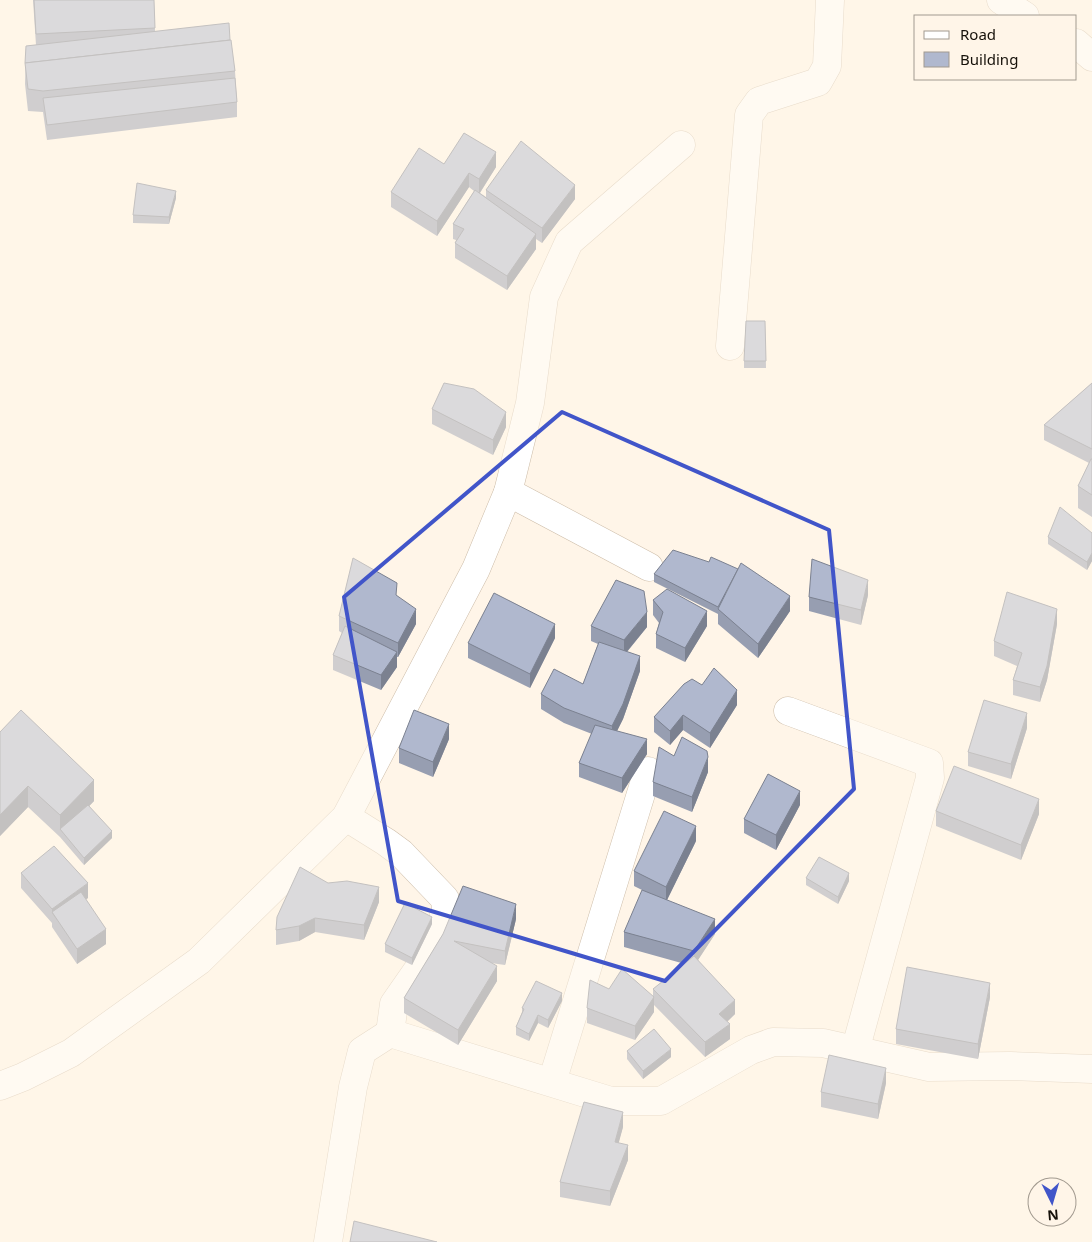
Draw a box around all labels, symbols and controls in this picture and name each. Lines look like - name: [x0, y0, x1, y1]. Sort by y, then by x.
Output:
- legend: [914, 15, 1077, 80]
- text: Road: [960, 24, 996, 44]
- text: Building: [960, 49, 1018, 69]
- north arrow: [1027, 1177, 1077, 1227]
- text: N: [1047, 1205, 1060, 1225]

